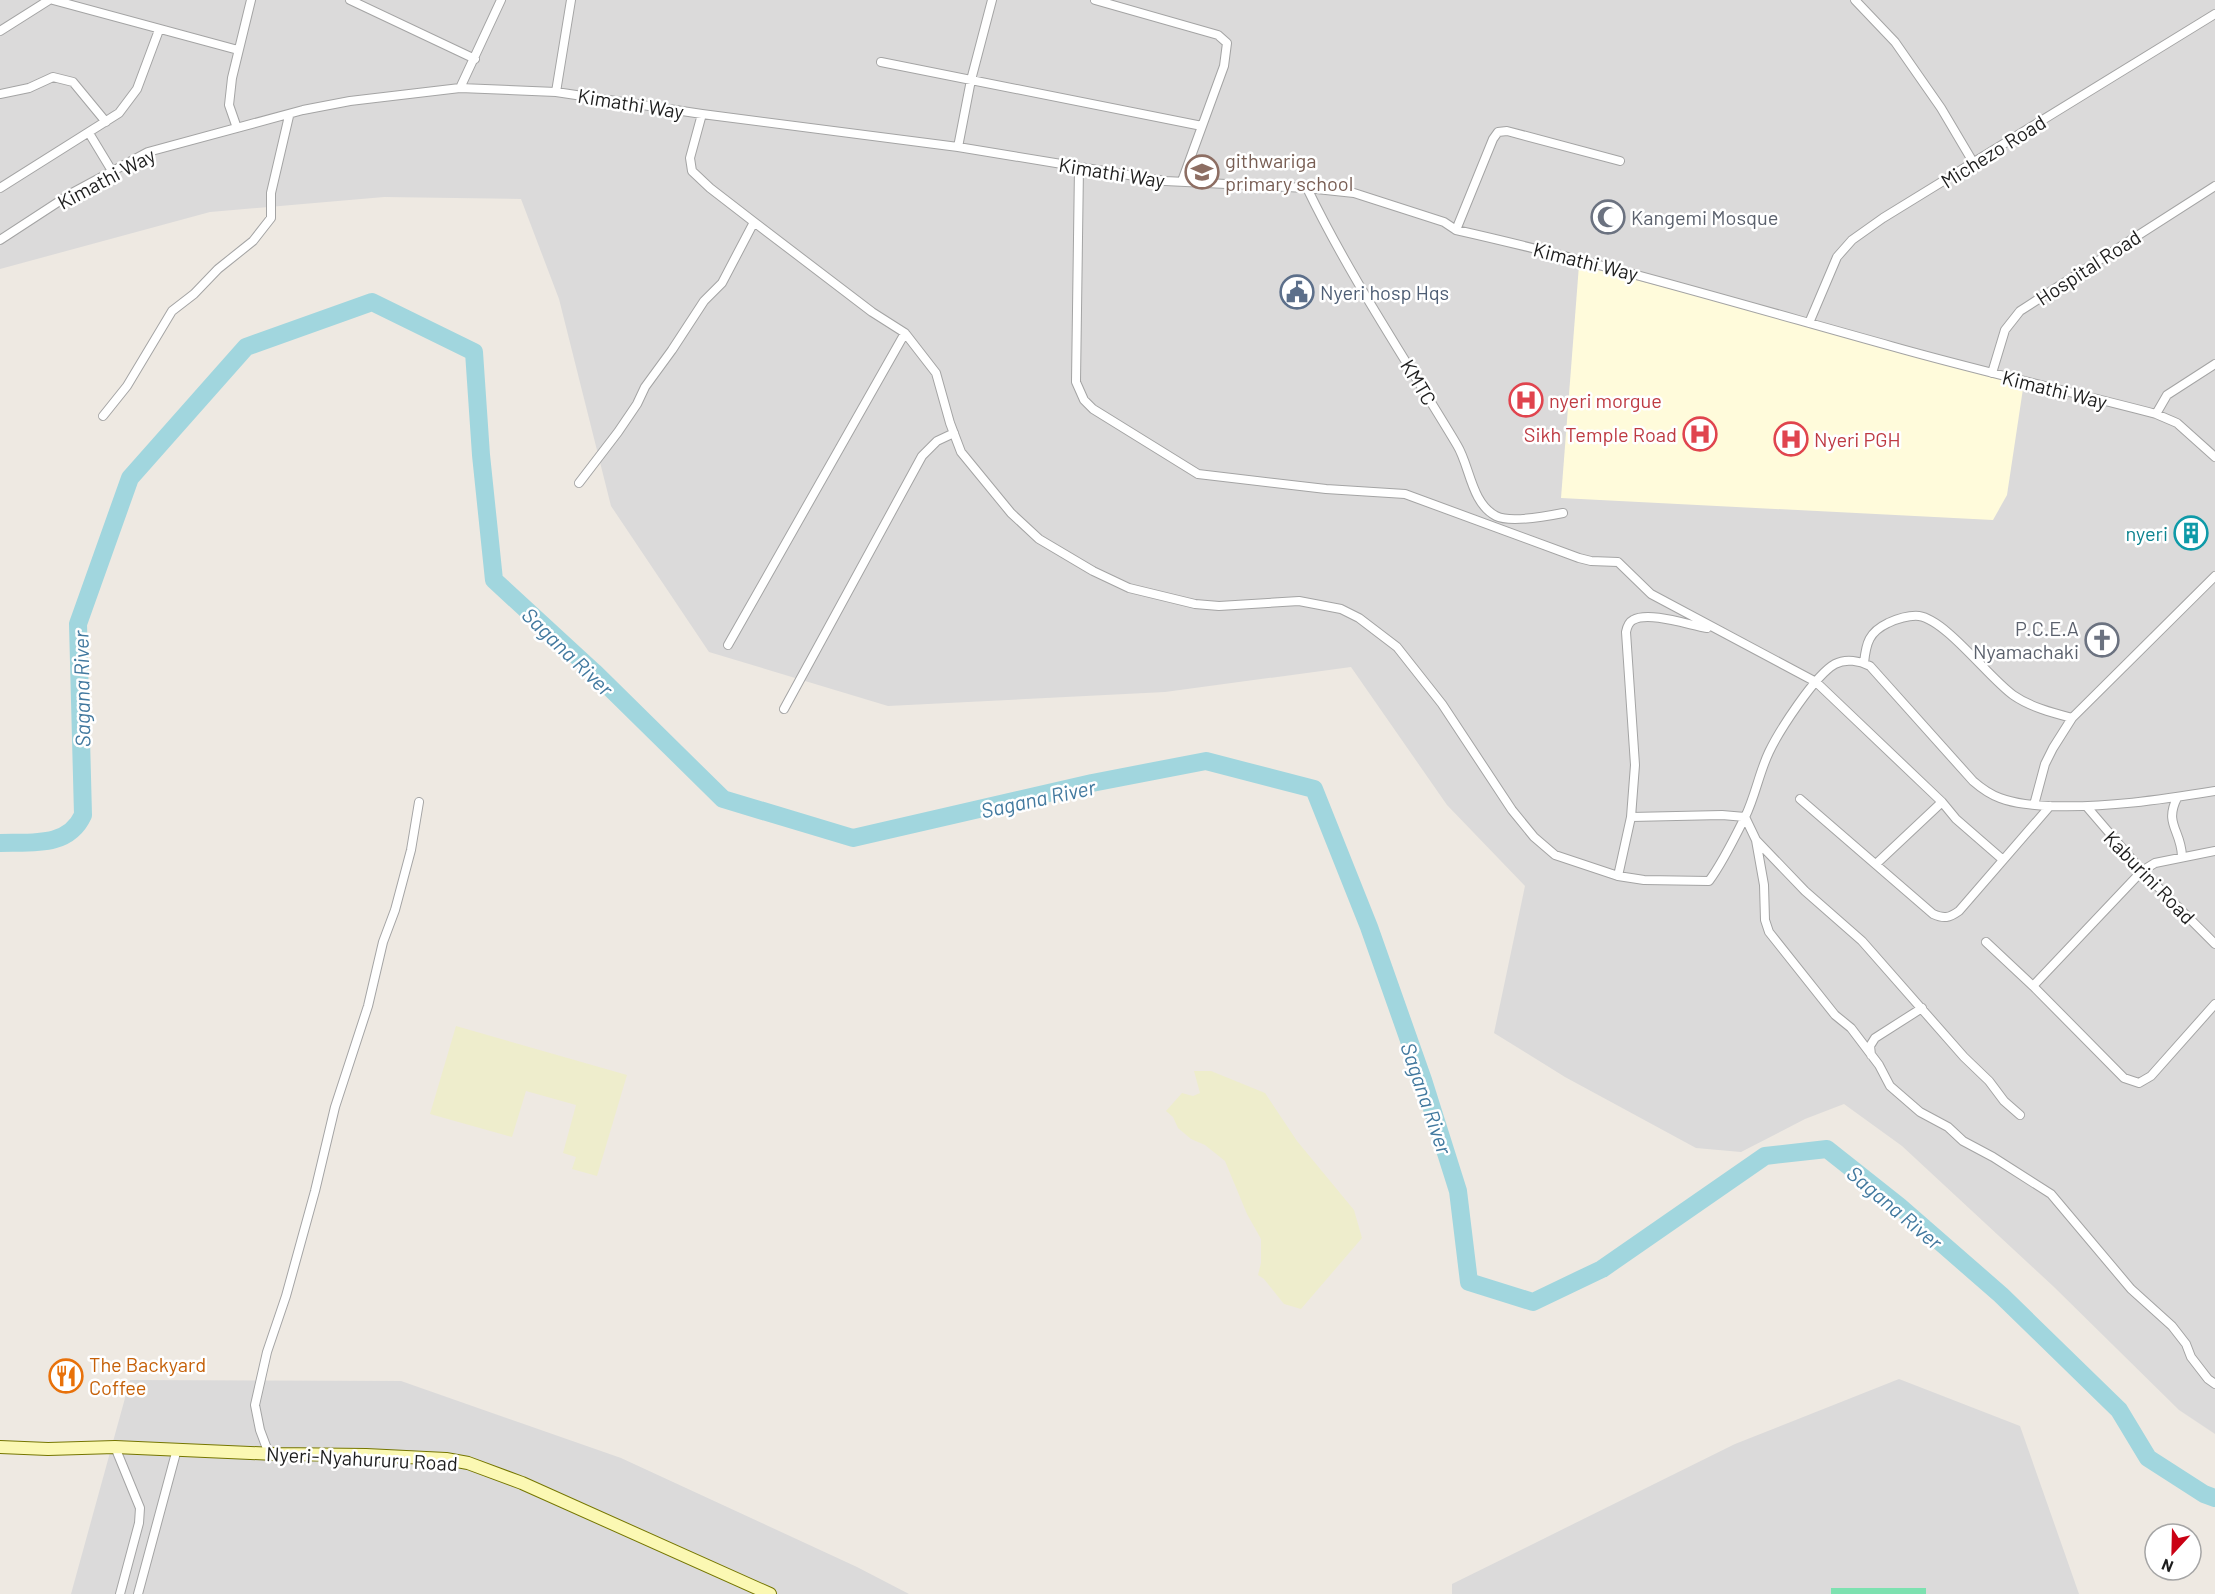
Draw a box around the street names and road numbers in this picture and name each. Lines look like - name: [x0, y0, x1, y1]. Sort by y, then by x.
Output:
- street label: Kimathi Way: [576, 83, 686, 123]
- street label: Michezo Road: [1936, 109, 2050, 193]
- street label: Kimathi Way: [53, 142, 159, 214]
- street label: Kimathi Way: [1057, 152, 1167, 192]
- street label: Hospital Road: [2031, 224, 2145, 310]
- street label: Kimathi Way: [1531, 236, 1641, 286]
- street label: KMTC: [1396, 355, 1442, 409]
- street label: Kimathi Way: [2000, 364, 2110, 414]
- street label: Kaburini Road: [2099, 825, 2201, 929]
- street label: Nyeri-Nyahururu Road: [266, 1441, 458, 1475]

